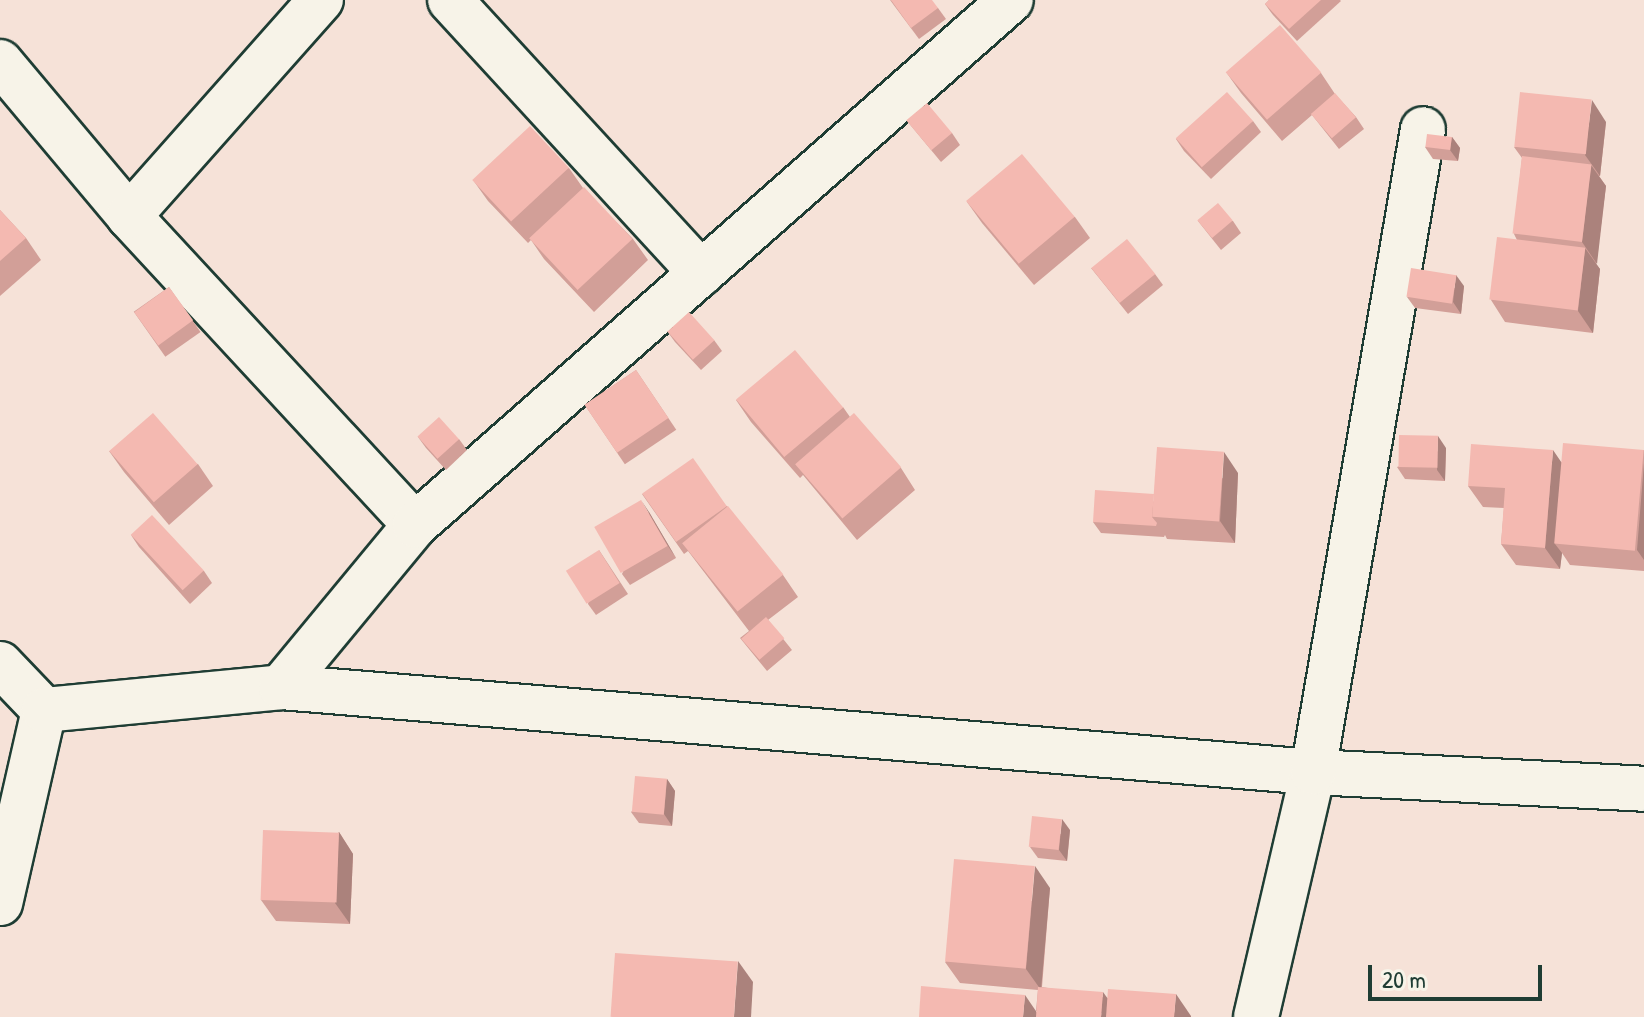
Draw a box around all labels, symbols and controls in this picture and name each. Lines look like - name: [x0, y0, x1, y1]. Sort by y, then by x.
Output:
- scale bar: [1372, 949, 1546, 999]
- text: 20 m: [1382, 963, 1426, 995]

